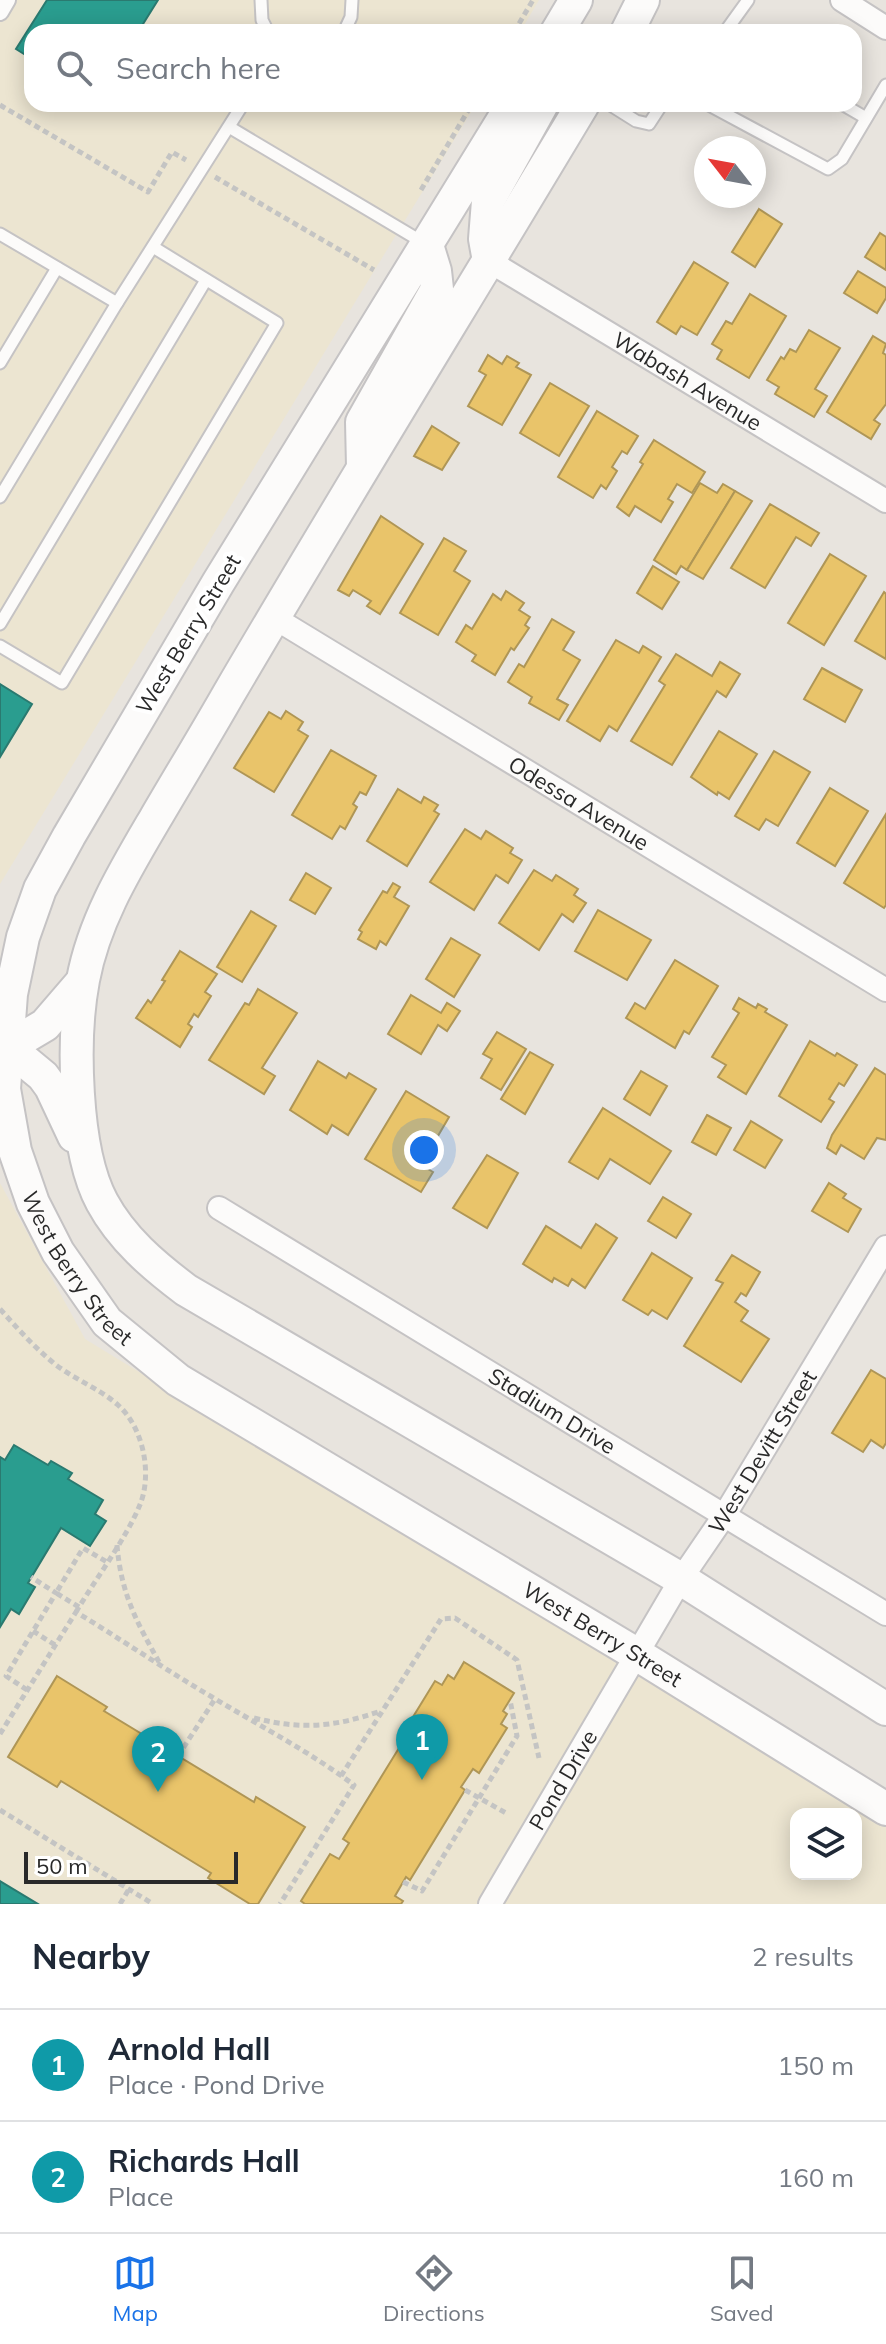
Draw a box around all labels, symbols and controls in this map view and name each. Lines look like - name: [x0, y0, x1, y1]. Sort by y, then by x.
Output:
- search box: [24, 24, 862, 112]
- icon: search: [52, 46, 96, 90]
- text: Search here: [116, 49, 281, 87]
- north arrow: [694, 136, 766, 208]
- street label: Wabash Avenue: [608, 325, 767, 437]
- street label: West Berry Street: [129, 549, 247, 719]
- street label: Odessa Avenue: [503, 750, 654, 857]
- your location: [404, 1130, 444, 1170]
- street label: West Berry Street: [16, 1187, 139, 1351]
- street label: Stadium Drive: [483, 1361, 621, 1460]
- street label: West Devitt Street: [702, 1365, 823, 1539]
- street label: West Berry Street: [518, 1575, 688, 1693]
- pin: 1: [396, 1714, 448, 1780]
- street label: Pond Drive: [523, 1725, 603, 1835]
- pin: 2: [132, 1726, 184, 1792]
- map controls: [790, 1808, 862, 1880]
- button: layers: [790, 1808, 862, 1880]
- scale bar: [24, 1848, 238, 1884]
- text: 50 m: [36, 1852, 87, 1880]
- text: Nearby: [32, 1935, 150, 1978]
- text: 2 results: [752, 1940, 854, 1973]
- text: Arnold Hall: [108, 2030, 270, 2068]
- text: 1: [50, 2049, 66, 2082]
- text: 150 m: [778, 2049, 854, 2082]
- text: Place · Pond Drive: [108, 2068, 325, 2101]
- text: Richards Hall: [108, 2142, 300, 2180]
- text: 2: [50, 2161, 66, 2194]
- text: 160 m: [778, 2161, 854, 2194]
- text: Place: [108, 2180, 173, 2213]
- tab: Map: [113, 2251, 158, 2327]
- tab: Directions: [383, 2251, 485, 2327]
- tab: Saved: [710, 2251, 773, 2327]

